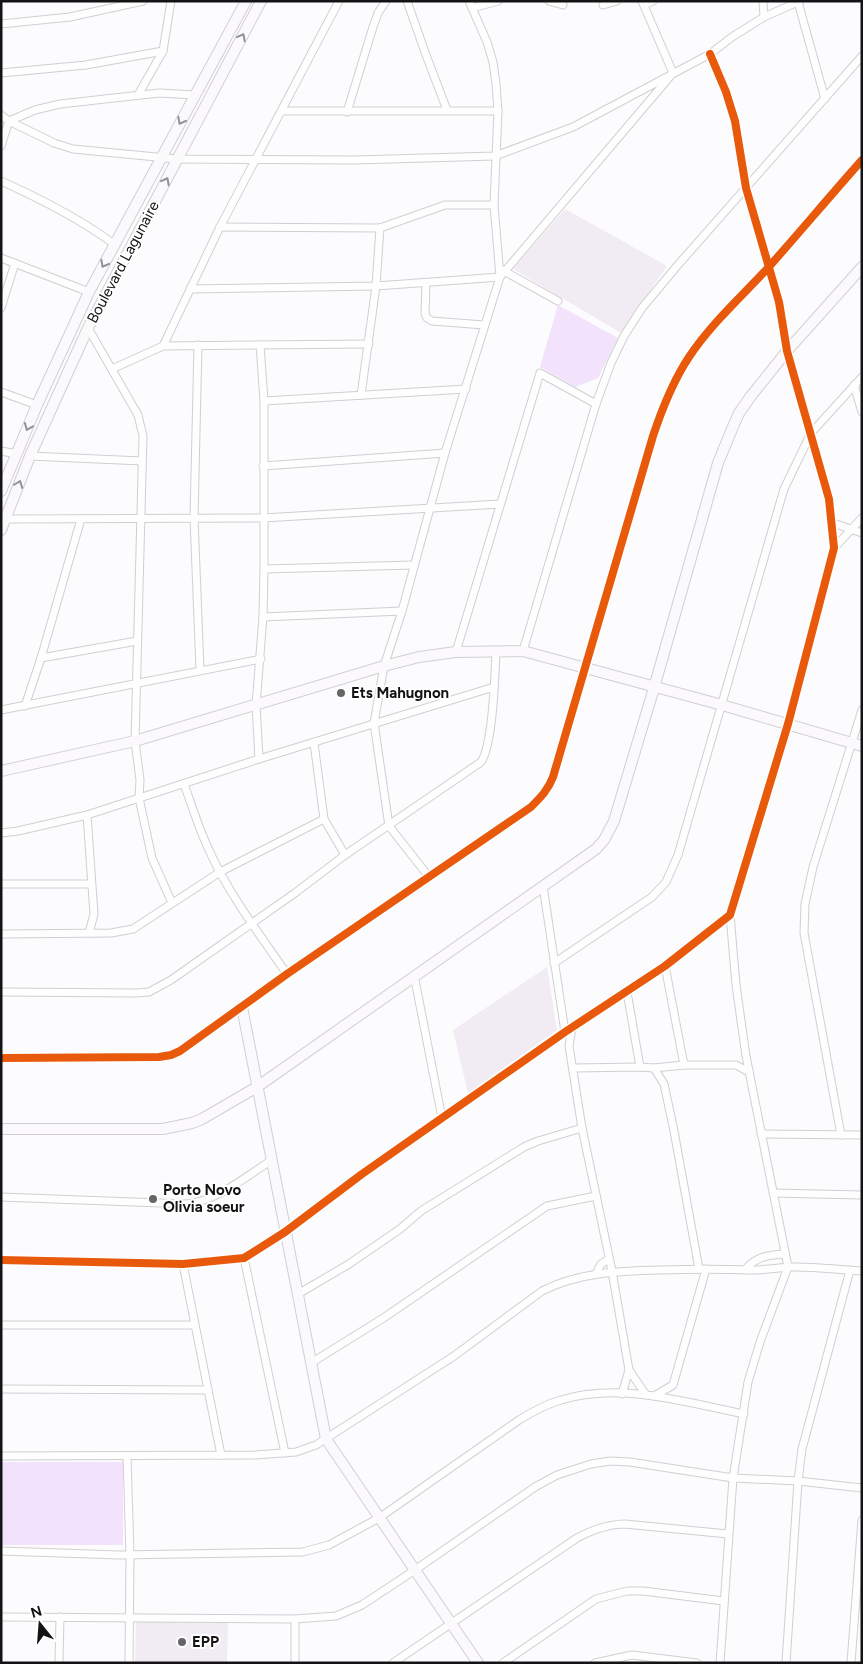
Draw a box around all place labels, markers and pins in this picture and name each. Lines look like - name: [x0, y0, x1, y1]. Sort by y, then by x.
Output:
- place label: Ets Mahugnon: [351, 684, 449, 702]
- marker: Ets Mahugnon: [335, 687, 347, 699]
- place label: Porto Novo Olivia soeur: [163, 1181, 245, 1216]
- marker: Porto Novo Olivia soeur: [147, 1193, 159, 1205]
- place label: EPP: [192, 1633, 219, 1651]
- marker: EPP: [176, 1636, 188, 1648]

